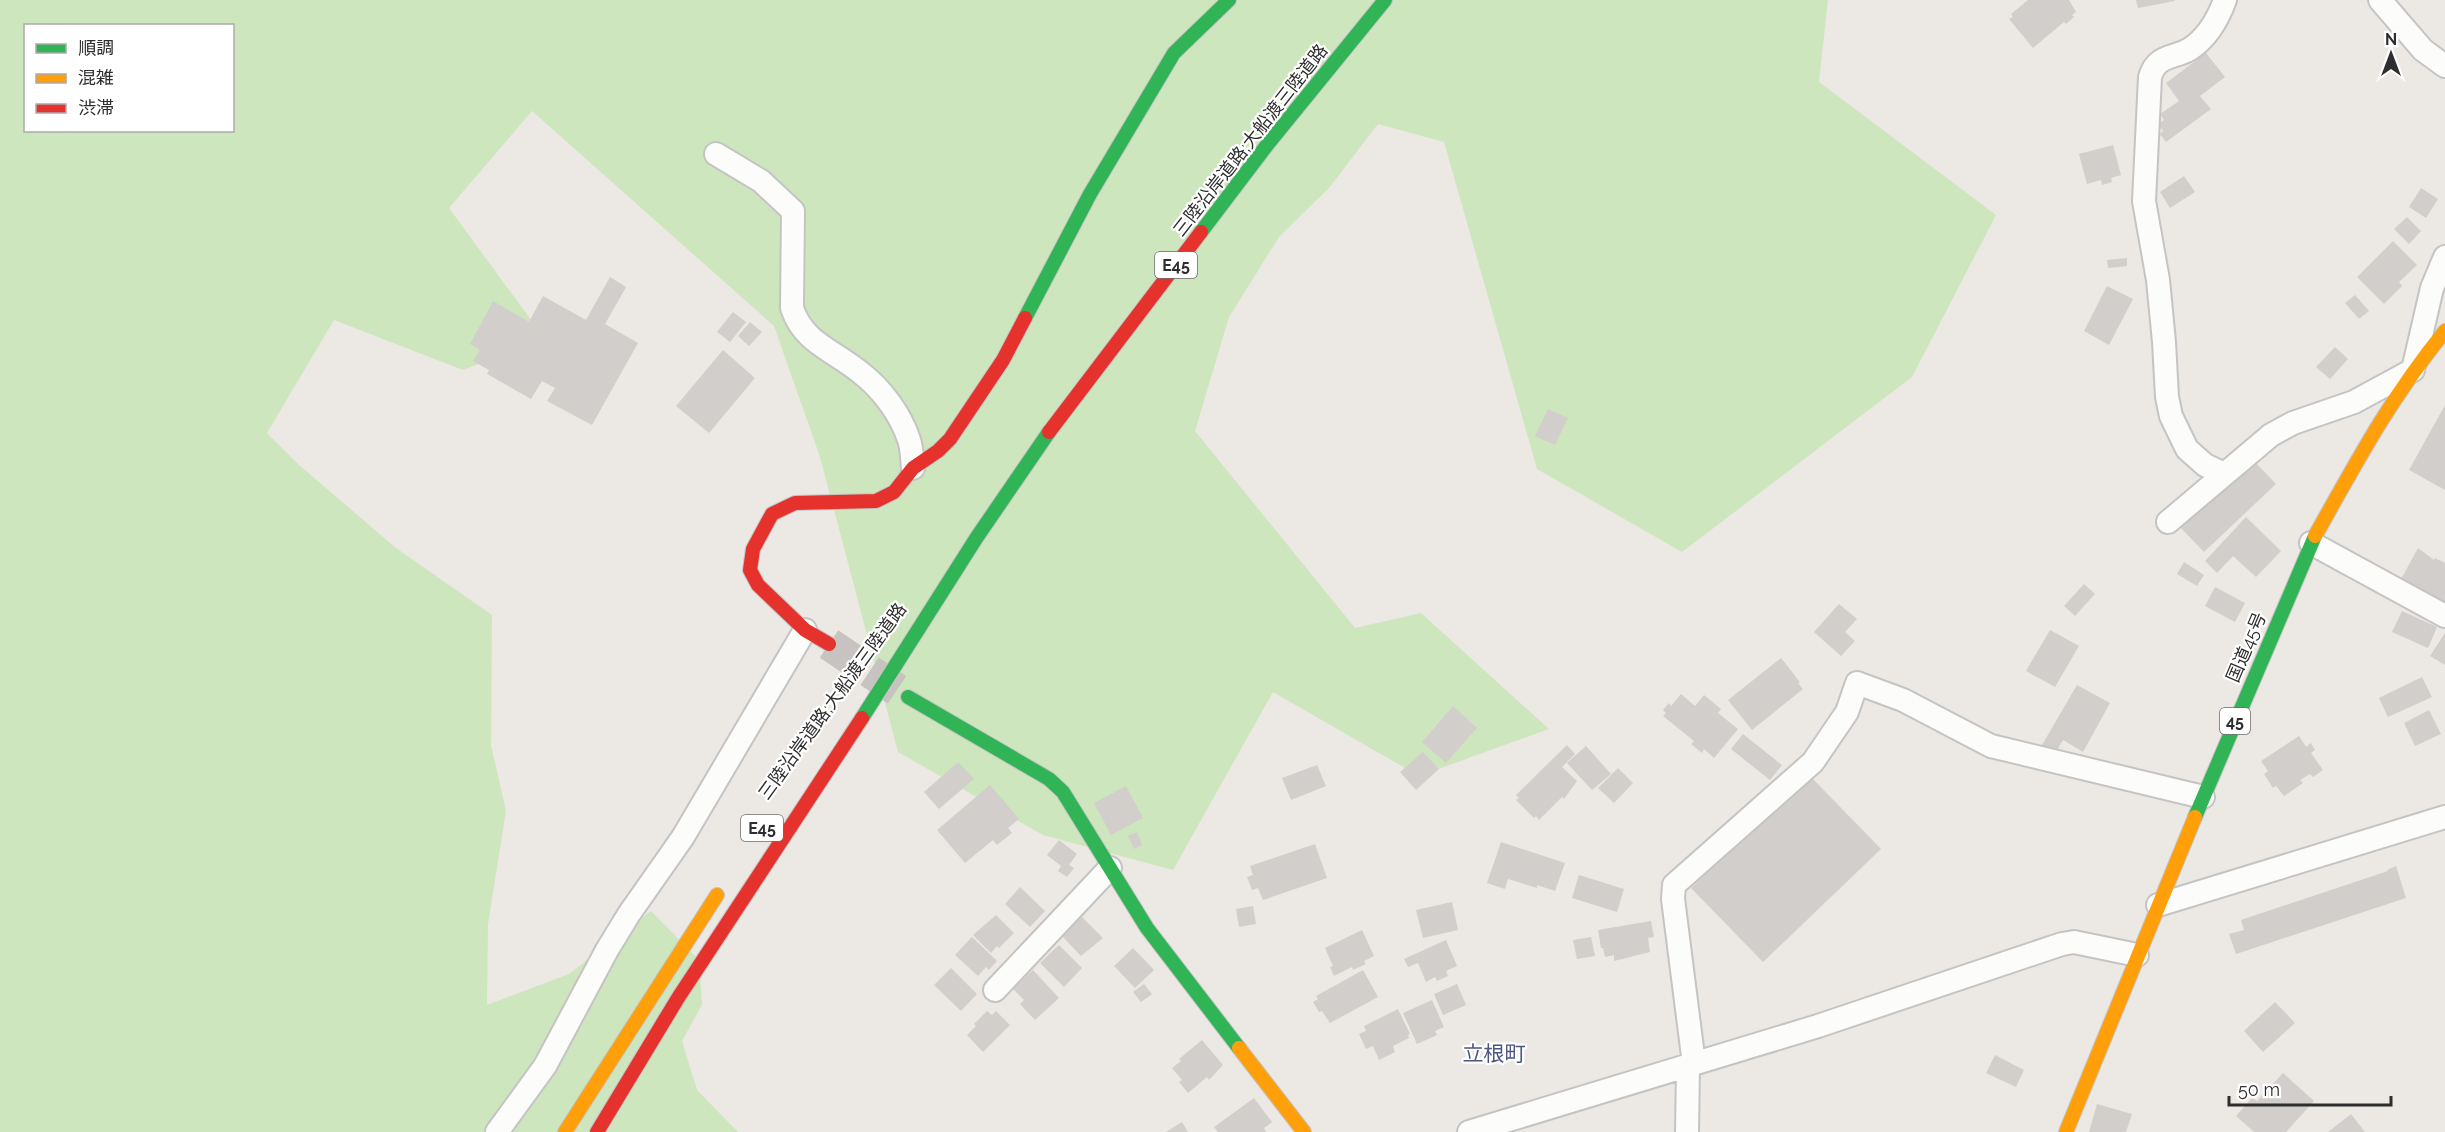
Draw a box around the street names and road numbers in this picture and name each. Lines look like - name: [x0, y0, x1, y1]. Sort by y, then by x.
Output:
- street label: 三陸沿岸道路;大船渡三陸道路: [1169, 40, 1331, 240]
- road number: E45: [1155, 252, 1197, 278]
- street label: 三陸沿岸道路;大船渡三陸道路: [754, 599, 910, 803]
- street label: 国道45号: [2222, 609, 2270, 685]
- road number: 45: [2220, 708, 2250, 734]
- road number: E45: [741, 815, 783, 841]

